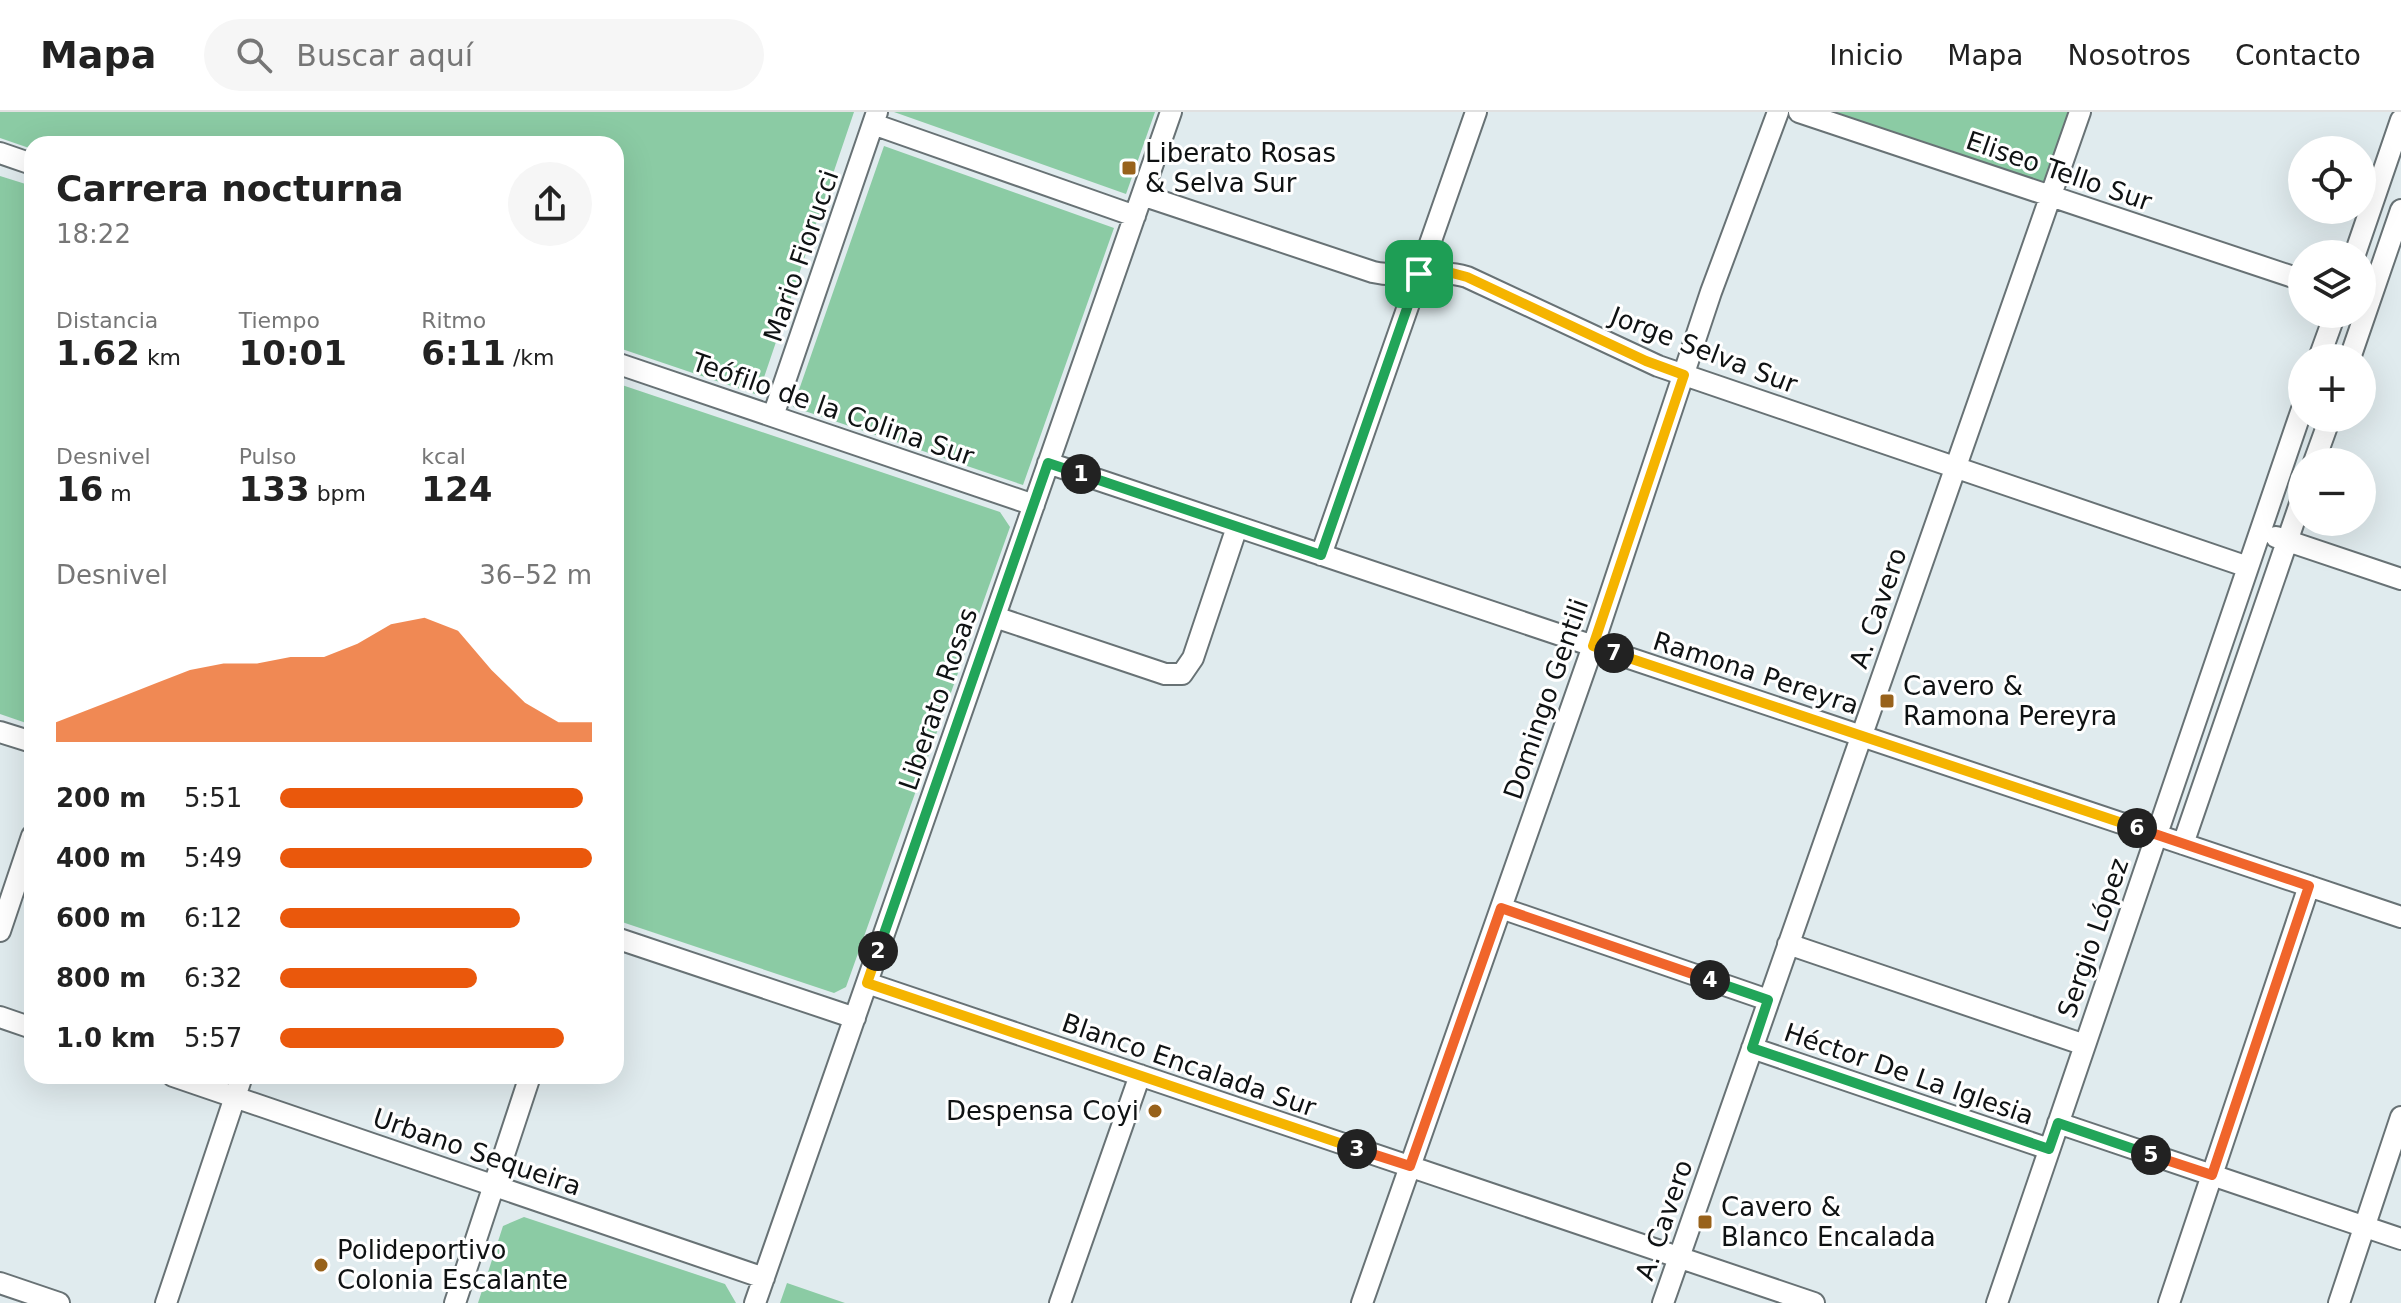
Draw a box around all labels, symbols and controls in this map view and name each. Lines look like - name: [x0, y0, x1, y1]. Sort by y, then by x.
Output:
- search box: [204, 19, 764, 91]
- text: Mapa: [40, 33, 156, 77]
- icon: search: [232, 33, 276, 77]
- text: Buscar aquí: [296, 38, 473, 73]
- text: Inicio: [1829, 39, 1903, 72]
- text: Mapa: [1947, 39, 2024, 72]
- text: Nosotros: [2068, 39, 2191, 72]
- text: Contacto: [2235, 39, 2361, 72]
- street label: Eliseo Tello Sur: [1962, 125, 2156, 217]
- map controls: [2288, 136, 2376, 536]
- button: locate: [2288, 136, 2376, 224]
- place label: Liberato Rosas & Selva Sur: [1145, 138, 1336, 198]
- marker: Liberato Rosas & Selva Sur: [1120, 159, 1138, 177]
- button: share: [508, 162, 592, 246]
- street label: Mario Fiorucci: [758, 166, 844, 346]
- text: Carrera nocturna: [56, 168, 403, 209]
- text: 18:22: [56, 219, 131, 249]
- pin: [1385, 240, 1453, 308]
- button: layers: [2288, 240, 2376, 328]
- icon: arrive: [1397, 252, 1441, 296]
- street label: Jorge Selva Sur: [1605, 300, 1802, 400]
- text: Distancia: [56, 308, 158, 333]
- text: Tiempo: [239, 308, 320, 333]
- text: Ritmo: [421, 308, 486, 333]
- text: 1.62: [56, 333, 140, 373]
- text: 10:01: [239, 333, 347, 373]
- text: 6:11: [421, 333, 506, 373]
- button: +: [2288, 344, 2376, 432]
- text: km: [140, 345, 181, 370]
- text: /km: [506, 345, 554, 370]
- street label: Teófilo de la Colina Sur: [687, 346, 978, 471]
- text: Desnivel: [56, 444, 151, 469]
- text: Pulso: [239, 444, 297, 469]
- text: kcal: [421, 444, 466, 469]
- button: −: [2288, 448, 2376, 536]
- pin: 1: [1061, 454, 1101, 494]
- text: 1: [1073, 461, 1089, 486]
- text: 16: [56, 469, 103, 509]
- text: 133: [239, 469, 310, 509]
- text: 124: [421, 469, 492, 509]
- text: m: [103, 481, 132, 506]
- text: bpm: [310, 481, 366, 506]
- street label: A. Cavero: [1843, 544, 1913, 672]
- text: Desnivel: [56, 560, 168, 590]
- text: 36–52 m: [479, 560, 592, 590]
- street label: Domingo Gentili: [1498, 595, 1594, 803]
- street label: Liberato Rosas: [893, 604, 983, 794]
- street label: Ramona Pereyra: [1649, 626, 1863, 720]
- pin: 7: [1594, 633, 1634, 673]
- text: 7: [1606, 640, 1622, 665]
- place label: Cavero & Ramona Pereyra: [1903, 671, 2117, 731]
- marker: Cavero & Ramona Pereyra: [1878, 692, 1896, 710]
- text: 200 m: [56, 783, 146, 813]
- text: 5:51: [184, 783, 242, 813]
- pin: 6: [2117, 808, 2157, 848]
- text: 6: [2129, 815, 2145, 840]
- text: 400 m: [56, 843, 146, 873]
- text: 5:49: [184, 843, 242, 873]
- street label: Sergio López: [2052, 854, 2134, 1022]
- text: 600 m: [56, 903, 146, 933]
- text: 6:12: [184, 903, 242, 933]
- pin: 2: [858, 931, 898, 971]
- text: 2: [870, 938, 886, 963]
- pin: 4: [1690, 960, 1730, 1000]
- text: 800 m: [56, 963, 146, 993]
- text: 6:32: [184, 963, 242, 993]
- text: 4: [1702, 967, 1718, 992]
- street label: Blanco Encalada Sur: [1058, 1007, 1320, 1123]
- street label: Héctor De La Iglesia: [1780, 1017, 2038, 1131]
- text: 1.0 km: [56, 1023, 156, 1053]
- text: 5:57: [184, 1023, 242, 1053]
- place label: Despensa Coyi: [946, 1096, 1139, 1126]
- street label: Urbano Sequeira: [369, 1102, 585, 1202]
- marker: Despensa Coyi: [1146, 1102, 1164, 1120]
- pin: 3: [1337, 1129, 1377, 1169]
- pin: 5: [2131, 1135, 2171, 1175]
- text: 3: [1349, 1136, 1365, 1161]
- text: 5: [2143, 1142, 2159, 1167]
- street label: A. Cavero: [1629, 1156, 1699, 1284]
- place label: Cavero & Blanco Encalada: [1721, 1192, 1936, 1252]
- marker: Cavero & Blanco Encalada: [1696, 1213, 1714, 1231]
- place label: Polideportivo Colonia Escalante: [337, 1235, 568, 1295]
- marker: Polideportivo Colonia Escalante: [312, 1256, 330, 1274]

